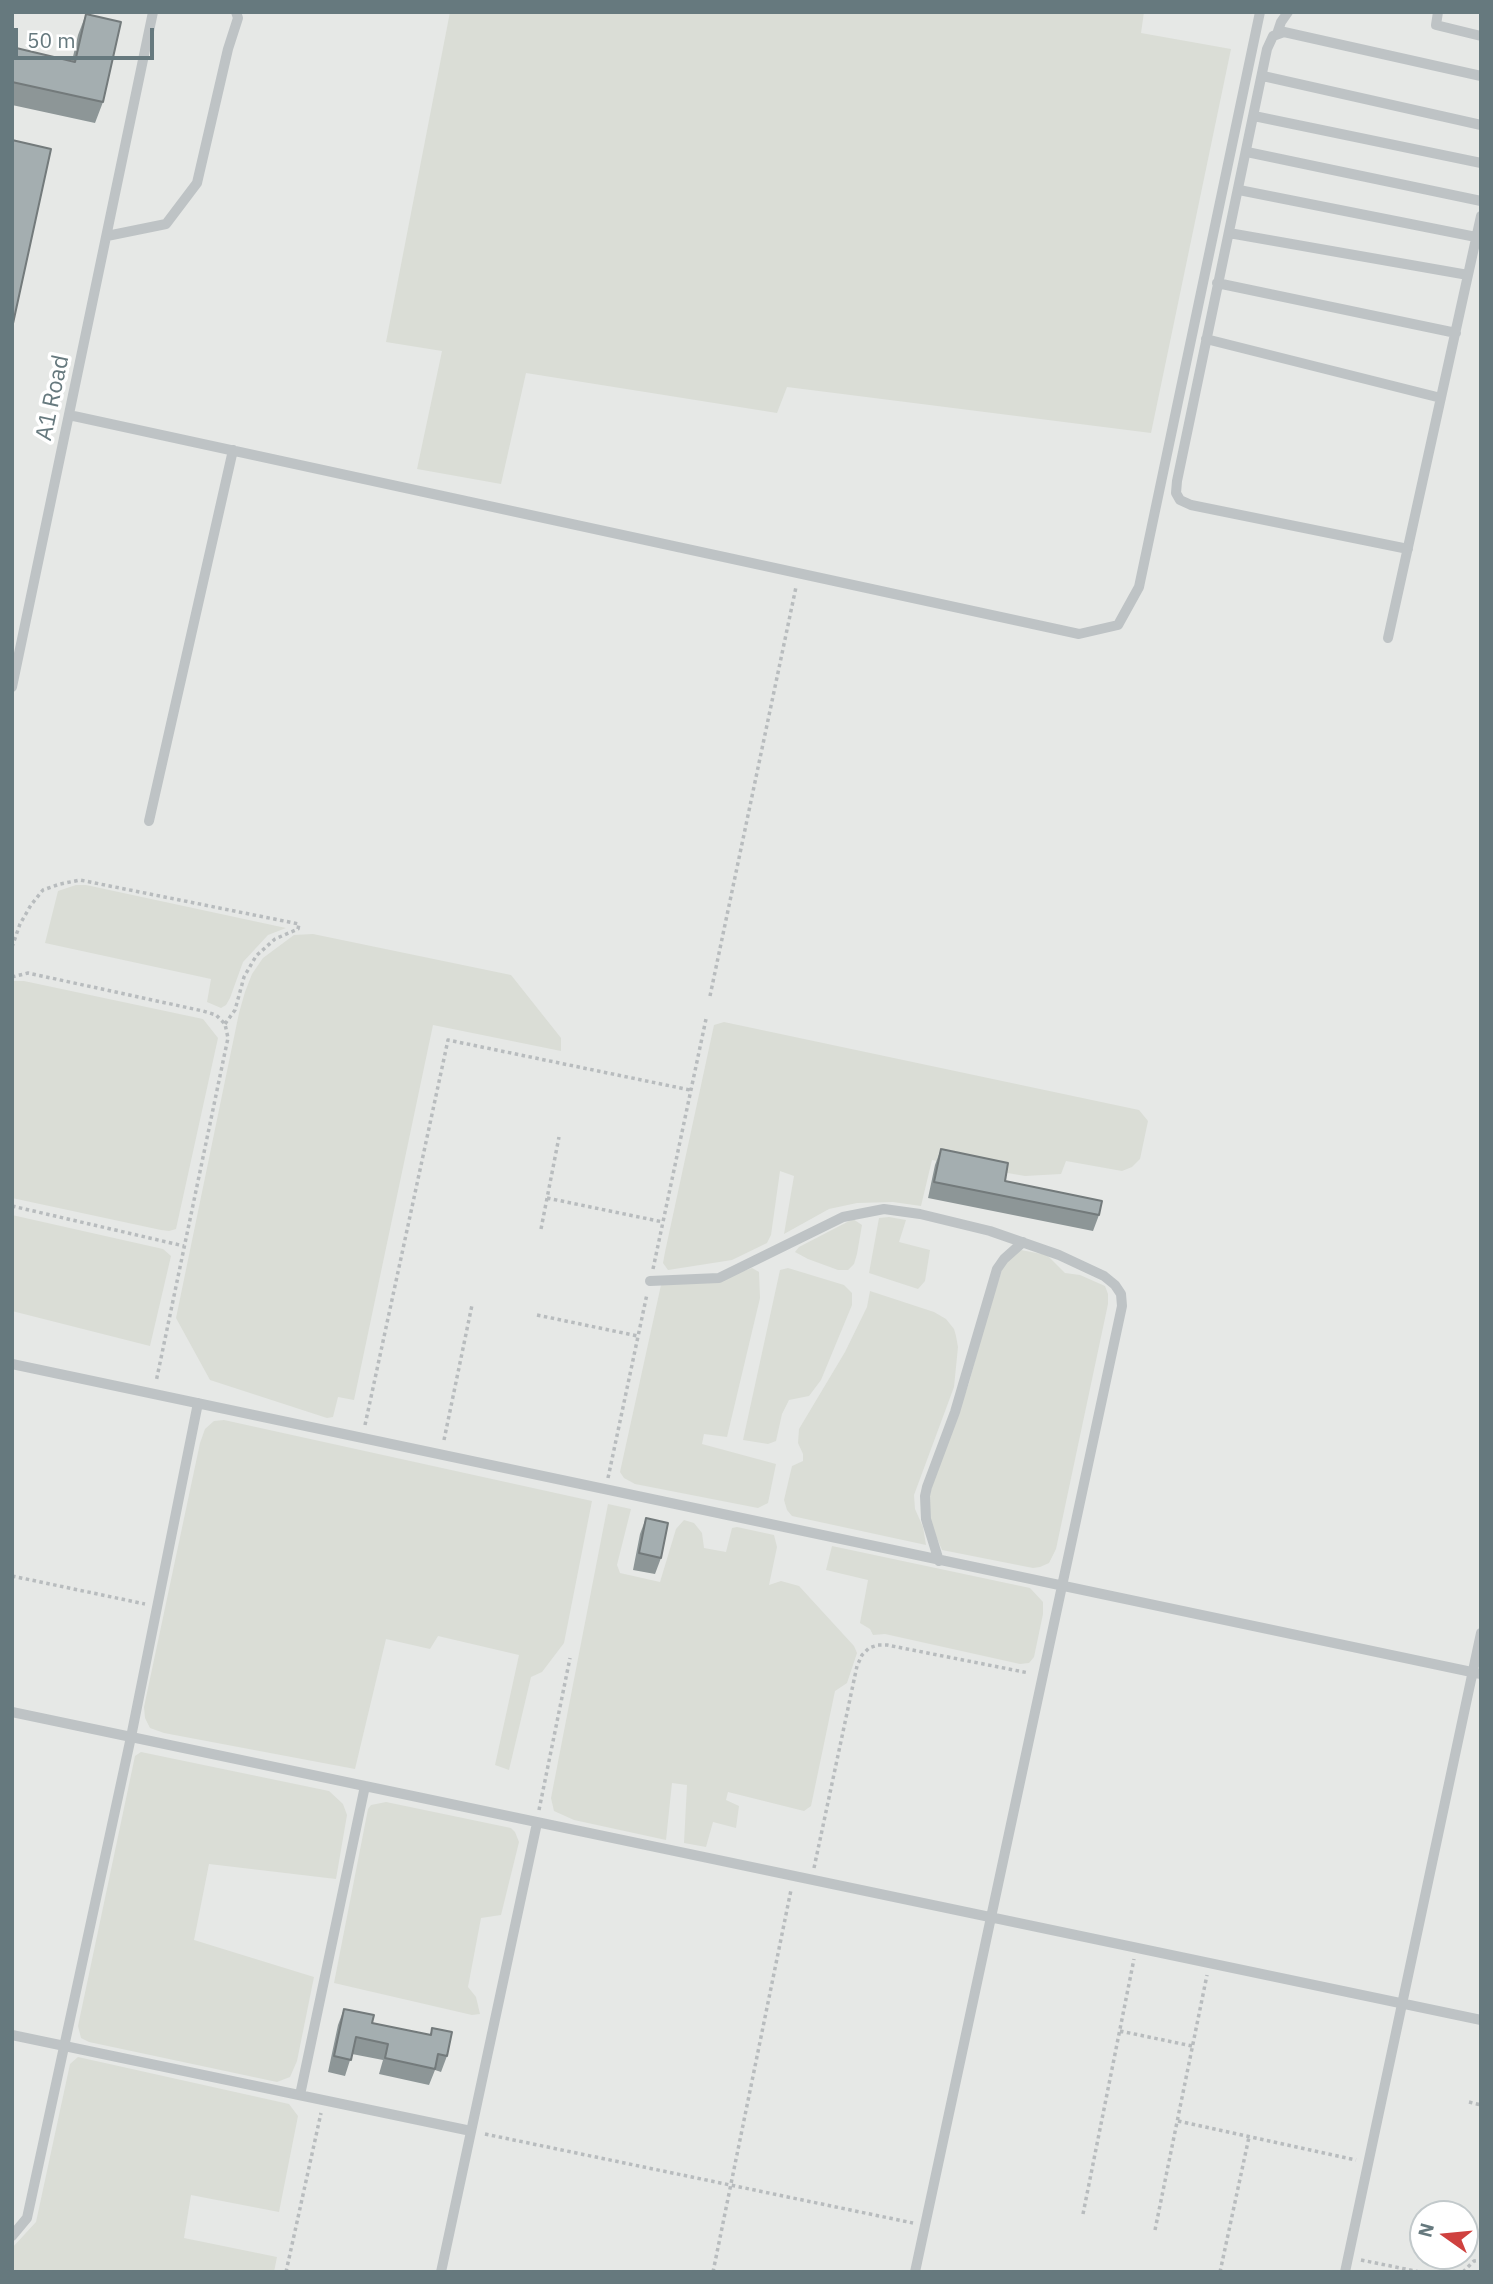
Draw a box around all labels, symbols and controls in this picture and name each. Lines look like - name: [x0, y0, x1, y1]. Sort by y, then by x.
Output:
- scale bar: [18, 14, 158, 58]
- text: 50 m: [27, 26, 76, 54]
- street label: A1 Road: [30, 353, 76, 443]
- north arrow: [1409, 2200, 1479, 2270]
- text: N: [1412, 2220, 1439, 2240]

